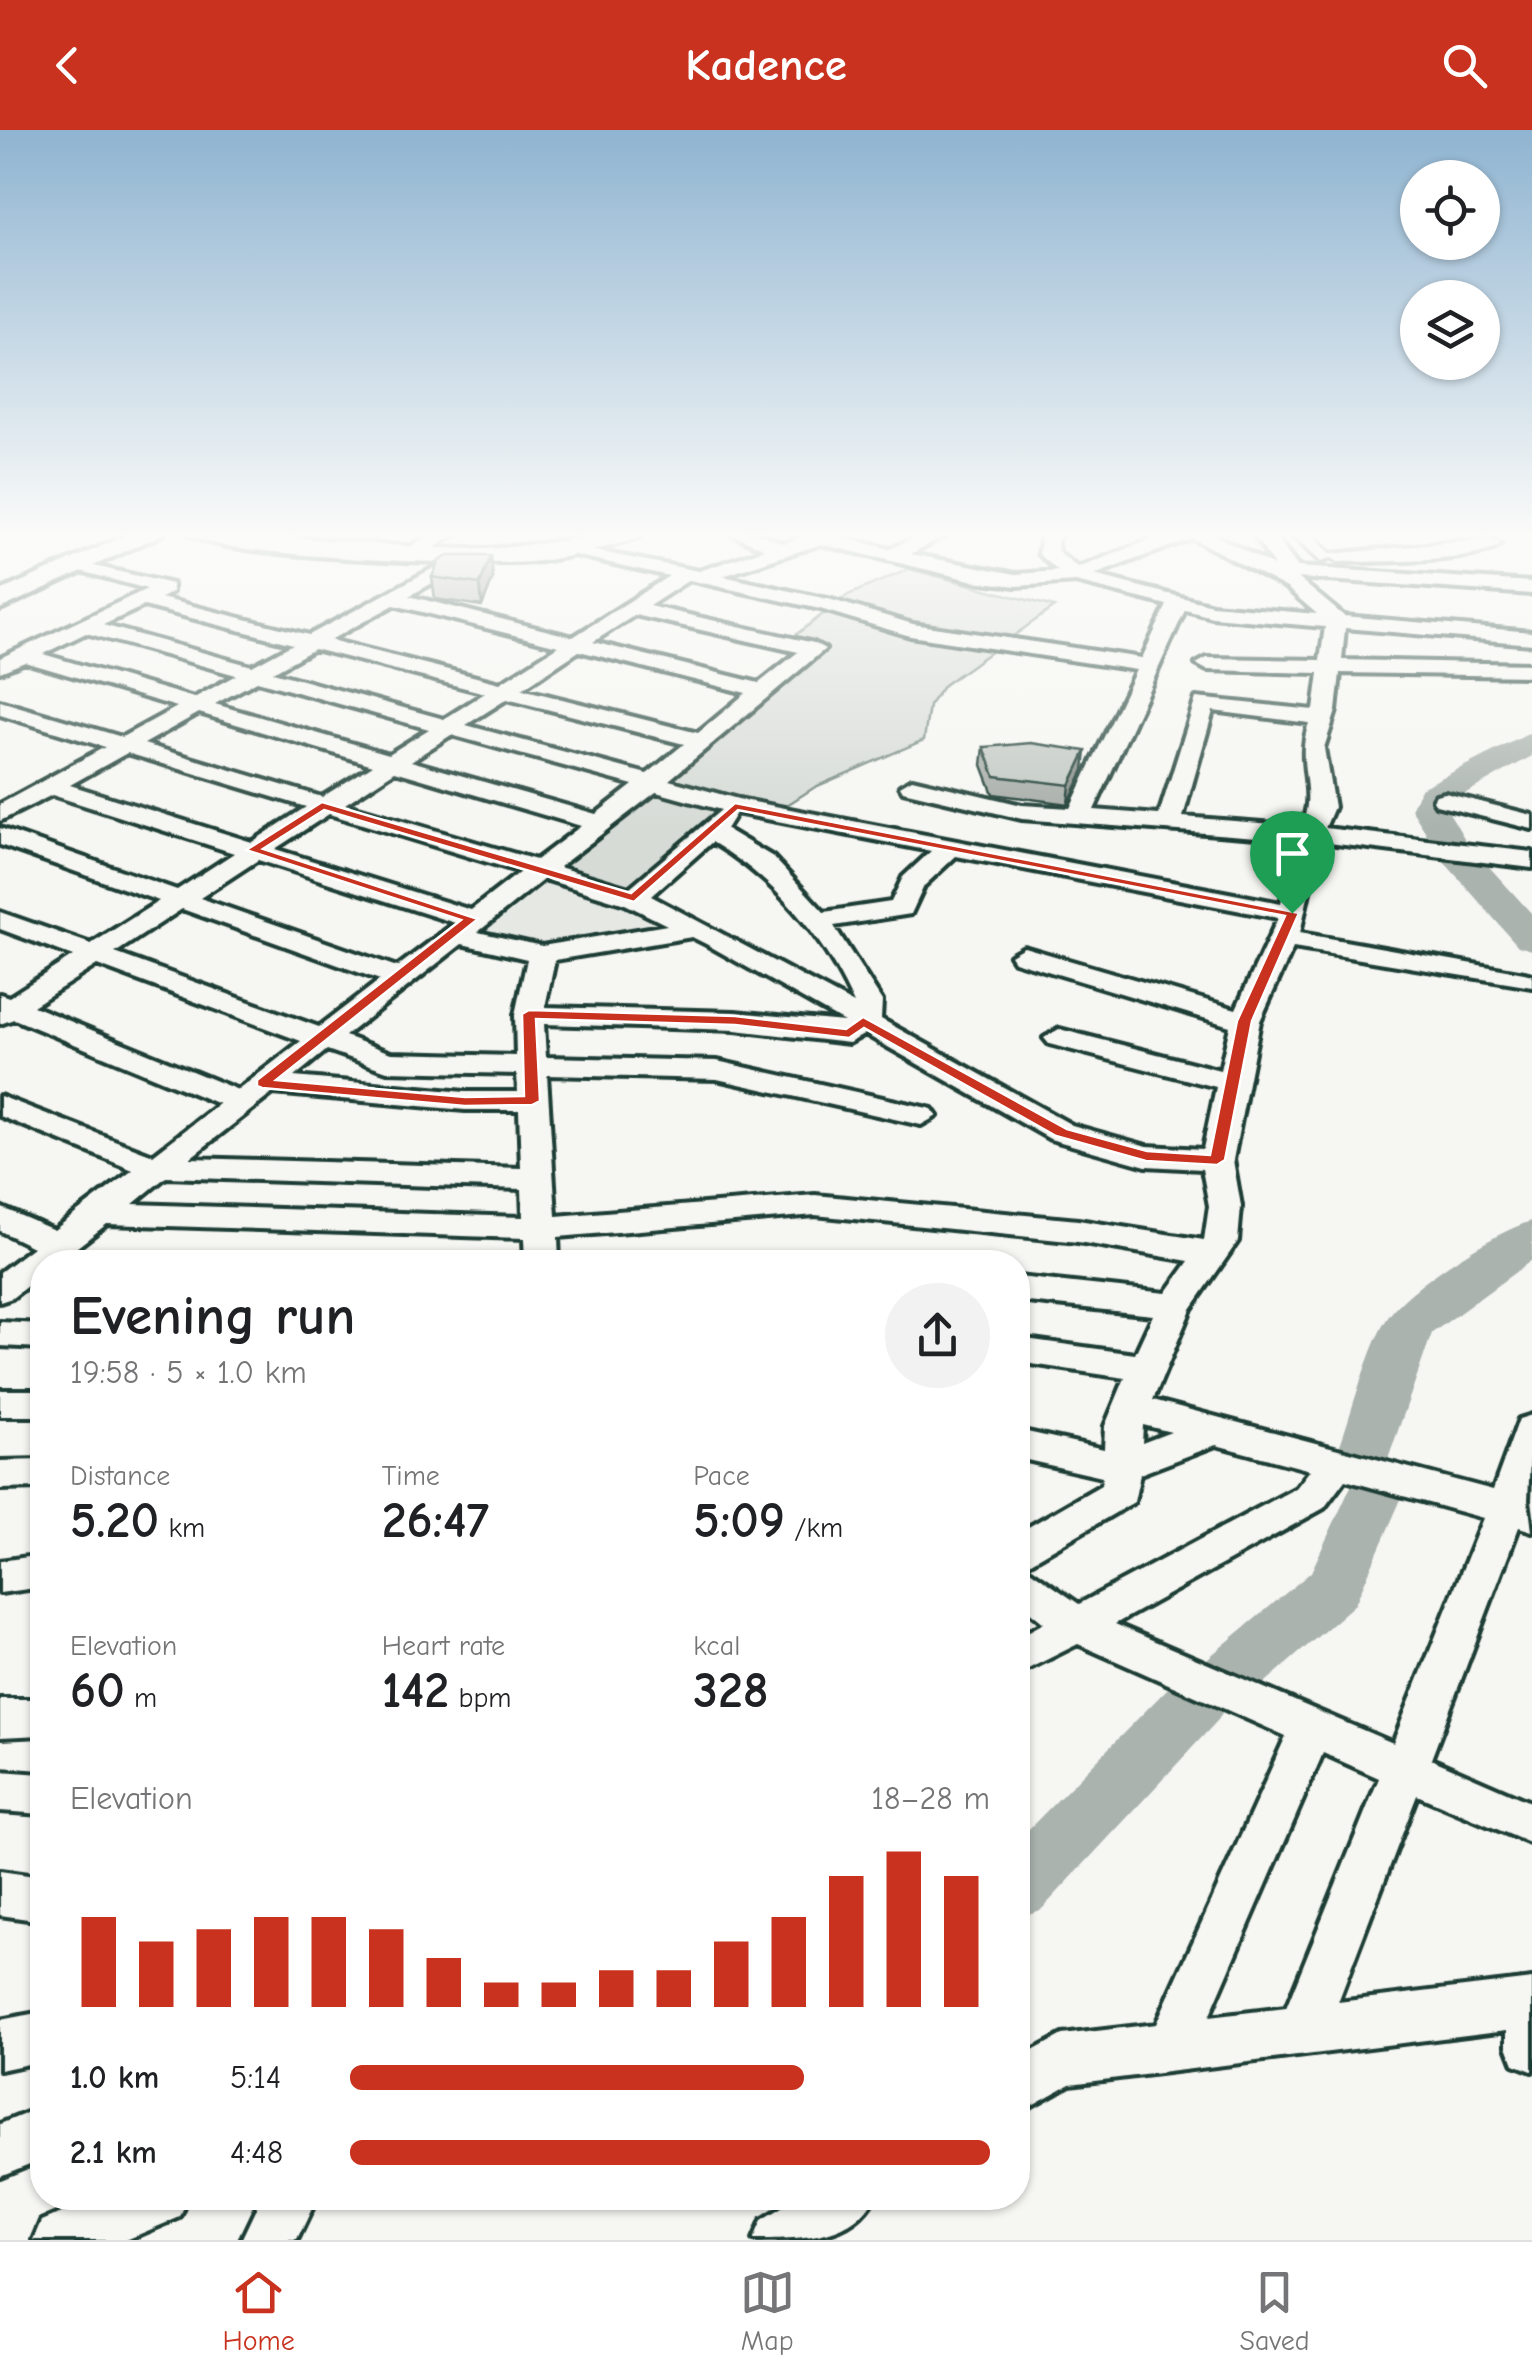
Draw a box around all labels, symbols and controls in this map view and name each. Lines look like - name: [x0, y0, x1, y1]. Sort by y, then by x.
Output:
- icon: back: [40, 38, 95, 93]
- icon: search: [1437, 38, 1492, 93]
- text: Kadence: [685, 39, 847, 91]
- map controls: [1400, 160, 1500, 380]
- button: locate: [1400, 160, 1500, 260]
- button: layers: [1400, 280, 1500, 380]
- pin: [1250, 811, 1335, 914]
- icon: arrive: [1265, 826, 1320, 881]
- button: share: [885, 1283, 990, 1388]
- text: Evening run: [70, 1284, 355, 1348]
- text: 19:58 · 5 × 1.0 km: [70, 1354, 307, 1391]
- text: Distance: [70, 1460, 170, 1492]
- text: Time: [382, 1460, 440, 1492]
- text: Pace: [693, 1460, 750, 1492]
- text: 5.20: [70, 1492, 159, 1550]
- text: 26:47: [382, 1492, 489, 1550]
- text: 5:09: [693, 1492, 785, 1550]
- text: km: [159, 1512, 205, 1544]
- text: /km: [785, 1512, 843, 1544]
- text: Elevation: [70, 1630, 177, 1662]
- text: Heart rate: [382, 1630, 505, 1662]
- text: kcal: [693, 1630, 740, 1662]
- text: 60: [70, 1662, 125, 1720]
- text: 142: [382, 1662, 449, 1720]
- text: 328: [693, 1662, 768, 1720]
- text: m: [125, 1682, 157, 1714]
- text: bpm: [449, 1682, 512, 1714]
- text: Elevation: [70, 1780, 193, 1817]
- text: 18–28 m: [871, 1780, 990, 1817]
- text: 1.0 km: [70, 2059, 159, 2096]
- text: 5:14: [230, 2059, 281, 2096]
- text: 2.1 km: [70, 2134, 157, 2171]
- text: 4:48: [230, 2134, 283, 2171]
- tab: Home: [222, 2265, 295, 2357]
- tab: Map: [740, 2265, 795, 2357]
- tab: Saved: [1240, 2265, 1310, 2357]

